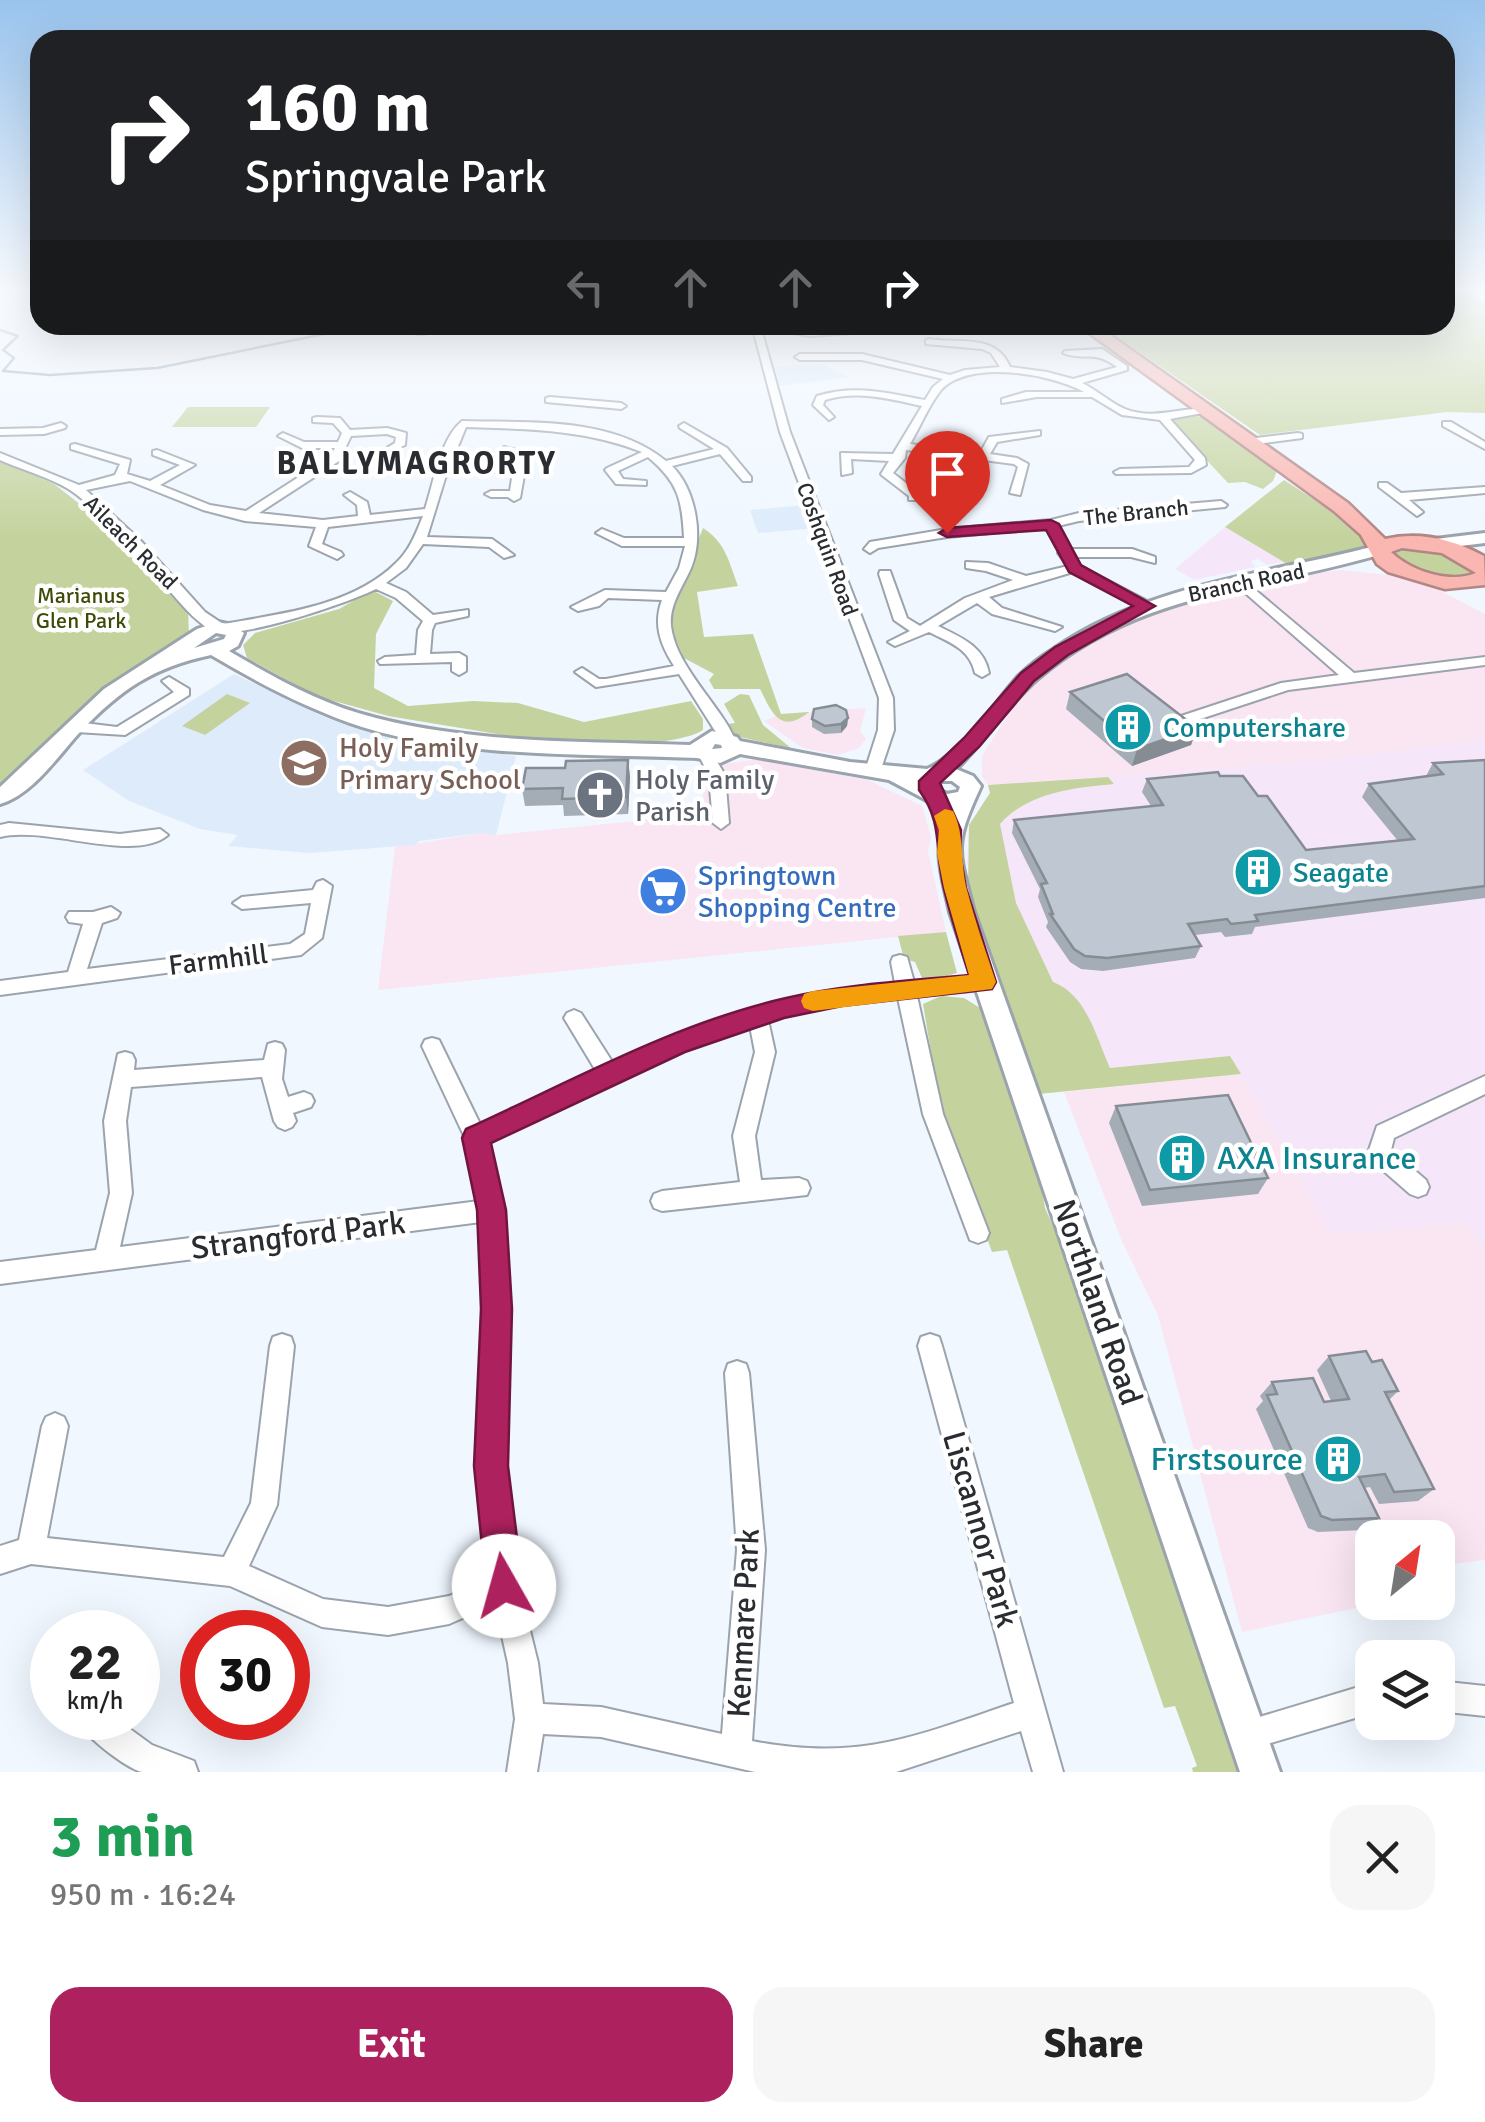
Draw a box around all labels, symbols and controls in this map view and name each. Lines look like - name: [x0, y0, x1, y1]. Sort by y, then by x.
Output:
- text: 160 m: [245, 64, 430, 150]
- icon: right: [80, 70, 210, 200]
- text: Springvale Park: [245, 150, 547, 205]
- icon: left: [558, 260, 613, 315]
- icon: ahead: [663, 260, 718, 315]
- icon: ahead: [768, 260, 823, 315]
- icon: right: [873, 260, 928, 315]
- pin: [905, 431, 990, 534]
- district label: BALLYMAGRORTY: [277, 444, 557, 483]
- icon: arrive: [920, 446, 975, 501]
- street label: Coshquin Road: [791, 479, 864, 619]
- street label: Aileach Road: [78, 490, 183, 595]
- street label: The Branch: [1082, 494, 1190, 531]
- street label: Branch Road: [1185, 557, 1307, 608]
- park label: Marianus Glen Park: [36, 582, 126, 634]
- building icon: Computershare: [1102, 701, 1154, 753]
- place label: Computershare: [1163, 711, 1346, 745]
- place label: Holy Family Primary School: [339, 731, 521, 797]
- school or university icon: Holy Family Primary School: [278, 737, 330, 789]
- place label: Holy Family Parish: [635, 763, 774, 829]
- church icon: Holy Family Parish: [574, 769, 626, 821]
- building icon: Seagate: [1232, 846, 1284, 898]
- place label: Seagate: [1293, 856, 1389, 890]
- place label: Springtown Shopping Centre: [698, 859, 896, 925]
- supermarket icon: Springtown Shopping Centre: [637, 865, 689, 917]
- street label: Farmhill: [167, 937, 270, 983]
- building icon: AXA Insurance: [1156, 1132, 1208, 1184]
- place label: AXA Insurance: [1217, 1139, 1416, 1178]
- street label: Northland Road: [1044, 1194, 1151, 1410]
- street label: Strangford Park: [189, 1203, 407, 1268]
- street label: Liscannor Park: [934, 1427, 1027, 1632]
- building icon: Firstsource: [1312, 1433, 1364, 1485]
- place label: Firstsource: [1150, 1440, 1303, 1479]
- north arrow: [1355, 1520, 1455, 1620]
- map controls: [1355, 1520, 1455, 1740]
- street label: Kenmare Park: [719, 1527, 768, 1719]
- position arrow: [452, 1534, 556, 1638]
- speed limit sign: 30: [180, 1610, 310, 1740]
- text: 22: [68, 1632, 122, 1694]
- button: layers: [1355, 1640, 1455, 1740]
- text: km/h: [67, 1685, 123, 1716]
- text: 3 min: [50, 1800, 195, 1874]
- button: close: [1330, 1805, 1435, 1910]
- text: 950 m · 16:24: [50, 1875, 236, 1914]
- button: Exit: [50, 1987, 733, 2102]
- button: Share: [753, 1987, 1435, 2102]

